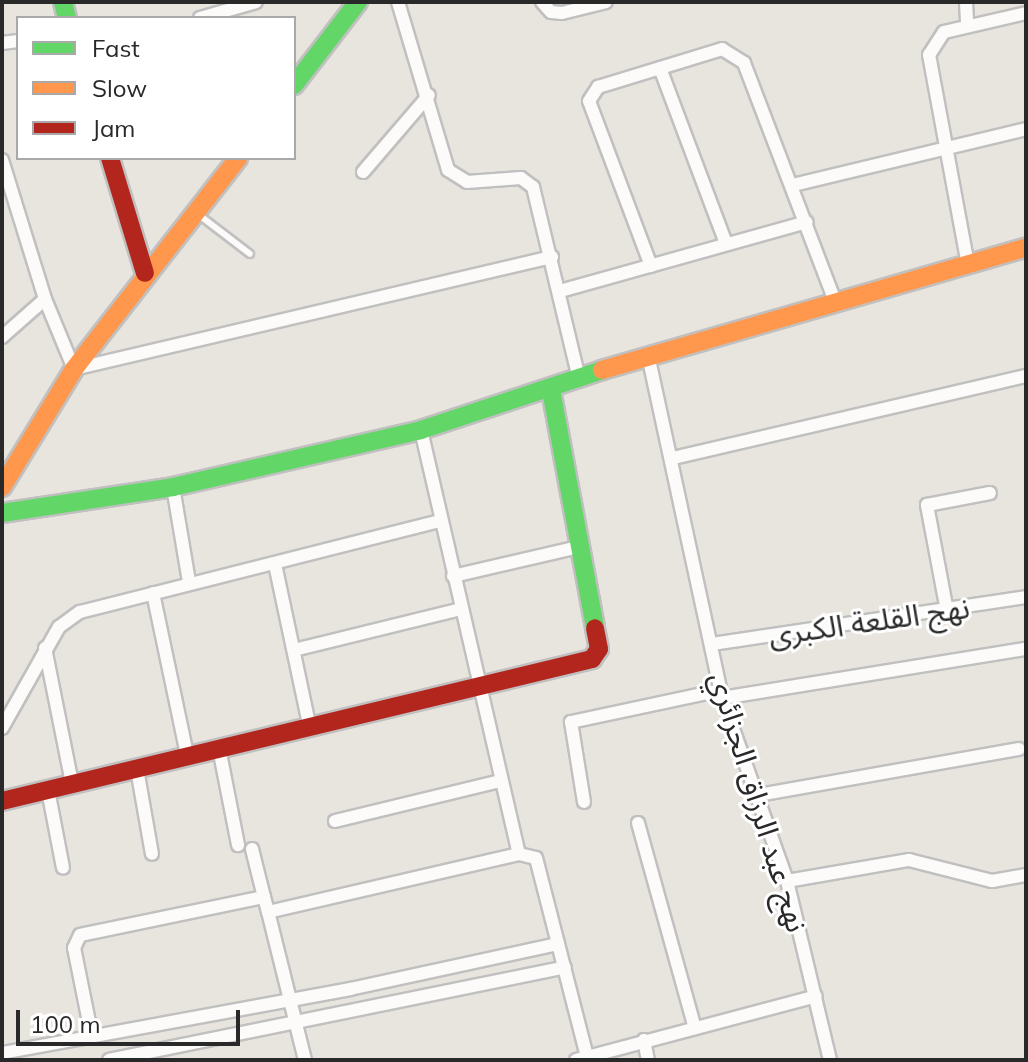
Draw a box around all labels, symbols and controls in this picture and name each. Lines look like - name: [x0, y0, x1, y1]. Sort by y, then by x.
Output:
- legend: [16, 16, 296, 160]
- text: Fast: [92, 33, 140, 63]
- text: Slow: [92, 73, 147, 103]
- text: Jam: [92, 113, 135, 143]
- street label: نهج القلعة الكبرى: [766, 589, 972, 653]
- street label: نهج عبد الرزاق الجزائري: [702, 668, 816, 936]
- scale bar: [20, 994, 244, 1044]
- text: 100 m: [30, 1009, 101, 1039]

